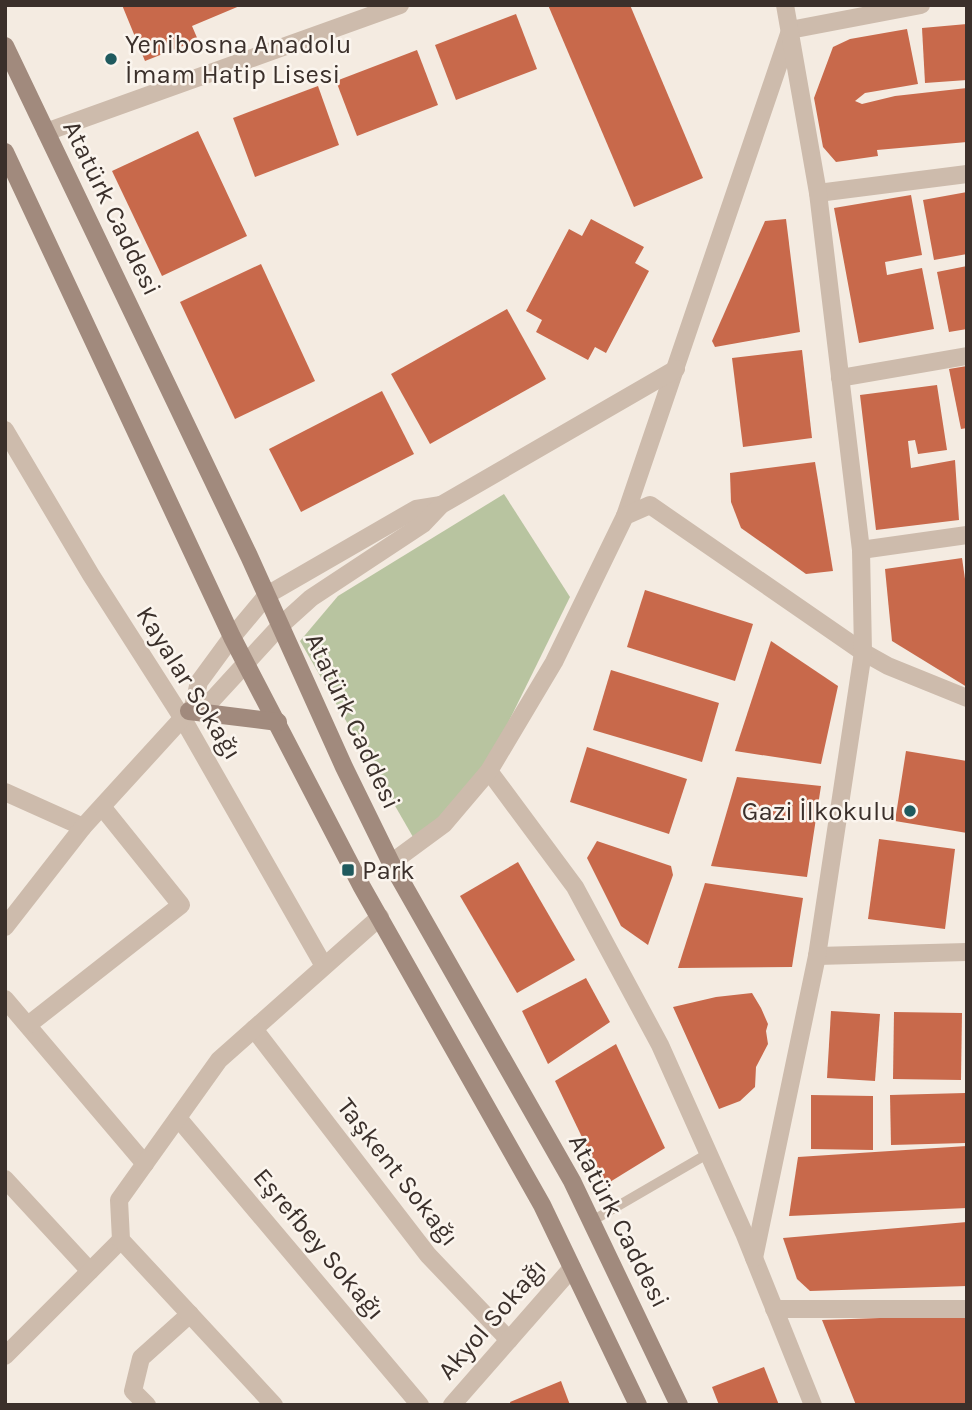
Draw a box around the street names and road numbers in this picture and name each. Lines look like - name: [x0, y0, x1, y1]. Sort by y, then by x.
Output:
- street label: Atatürk Caddesi: [56, 116, 168, 300]
- street label: Kayalar Sokağı: [129, 601, 249, 765]
- street label: Atatürk Caddesi: [299, 628, 407, 814]
- street label: Taşkent Sokağı: [330, 1092, 466, 1252]
- street label: Atatürk Caddesi: [562, 1129, 676, 1313]
- street label: Eşrefbey Sokağı: [247, 1162, 391, 1326]
- street label: Akyol Sokağı: [431, 1252, 553, 1386]

